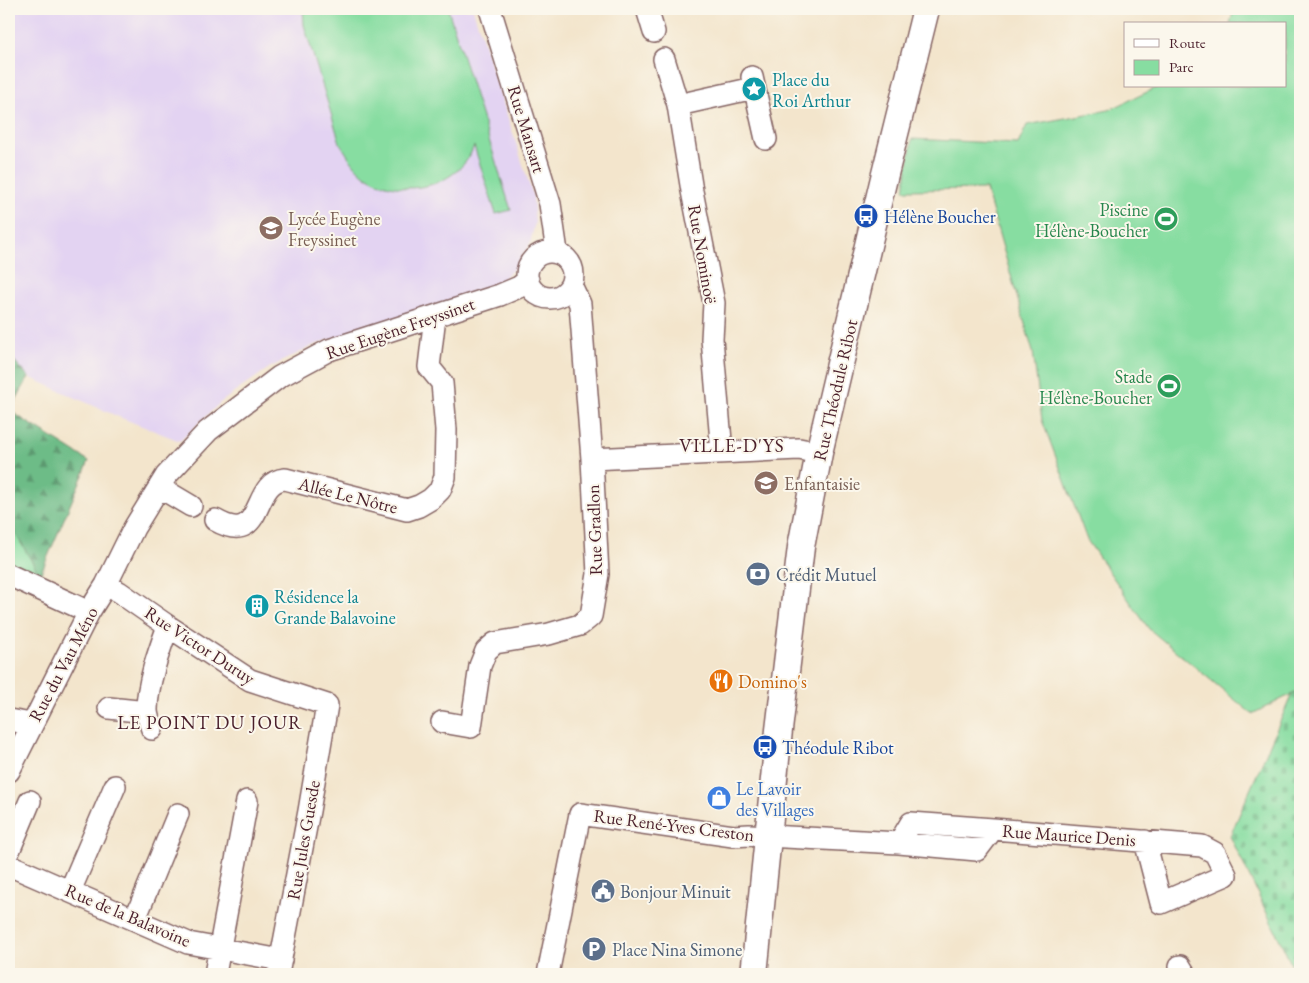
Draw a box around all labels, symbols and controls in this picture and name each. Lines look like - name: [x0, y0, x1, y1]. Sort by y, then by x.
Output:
- legend: [1124, 22, 1286, 88]
- text: Route: [1169, 33, 1206, 52]
- text: Parc: [1169, 57, 1194, 76]
- place label: Place du Roi Arthur: [772, 68, 851, 112]
- place icon: Place du Roi Arthur: [741, 76, 767, 102]
- street label: Rue Mansart: [503, 83, 551, 176]
- place label: Piscine Hélène-Boucher: [1035, 198, 1148, 242]
- street label: Rue Nominoë: [683, 203, 723, 305]
- bus stop icon: Hélène Boucher: [853, 203, 879, 229]
- place label: Hélène Boucher: [884, 205, 996, 228]
- sports icon: Piscine Hélène-Boucher: [1153, 206, 1179, 232]
- place label: Lycée Eugène Freyssinet: [288, 207, 380, 251]
- school or university icon: Lycée Eugène Freyssinet: [258, 215, 284, 241]
- street label: Rue Eugène Freyssinet: [323, 292, 478, 364]
- street label: Rue Théodule Ribot: [808, 317, 863, 463]
- place label: Stade Hélène-Boucher: [1039, 365, 1152, 409]
- sports icon: Stade Hélène-Boucher: [1156, 373, 1182, 399]
- district label: VILLE-D'YS: [679, 433, 785, 458]
- school or university icon: Enfantaisie: [753, 470, 779, 496]
- street label: Allée Le Nôtre: [295, 471, 400, 518]
- place label: Enfantaisie: [784, 472, 860, 495]
- street label: Rue Gradlon: [581, 484, 607, 576]
- bank icon: Crédit Mutuel: [745, 561, 771, 587]
- place label: Crédit Mutuel: [776, 563, 877, 586]
- place label: Résidence la Grande Balavoine: [274, 585, 396, 629]
- building icon: Résidence la Grande Balavoine: [244, 593, 270, 619]
- street label: Rue Victor Duruy: [140, 601, 260, 689]
- street label: Rue du Vau Méno: [23, 602, 103, 725]
- restaurant icon: Domino's: [708, 668, 734, 694]
- place label: Domino's: [738, 670, 807, 693]
- district label: LE POINT DU JOUR: [117, 710, 303, 735]
- bus stop icon: Théodule Ribot: [752, 734, 778, 760]
- place label: Théodule Ribot: [782, 736, 894, 759]
- place label: Le Lavoir des Villages: [736, 777, 814, 821]
- street label: Rue Jules Guesde: [281, 778, 325, 902]
- shop icon: Le Lavoir des Villages: [706, 785, 732, 811]
- street label: Rue René-Yves Creston: [592, 804, 756, 846]
- street label: Rue Maurice Denis: [1001, 819, 1137, 851]
- street label: Rue de la Balavoine: [62, 878, 194, 952]
- public building icon: Bonjour Minuit: [590, 878, 616, 904]
- place label: Bonjour Minuit: [620, 880, 731, 903]
- parking icon: Place Nina Simone: [581, 936, 607, 962]
- place label: Place Nina Simone: [612, 938, 742, 961]

